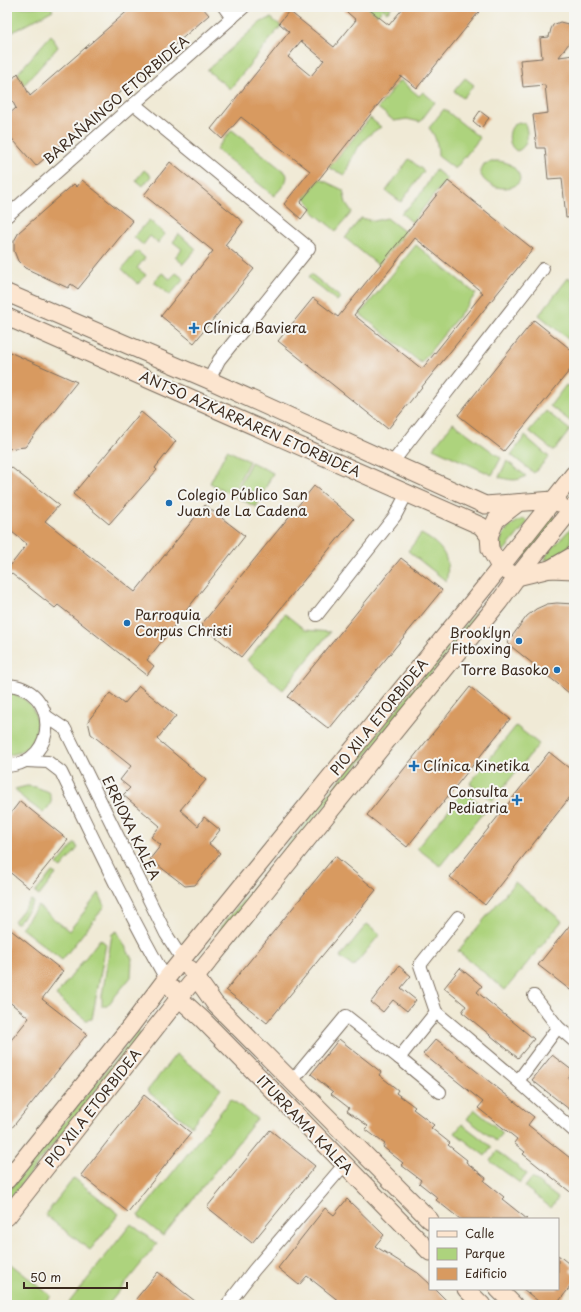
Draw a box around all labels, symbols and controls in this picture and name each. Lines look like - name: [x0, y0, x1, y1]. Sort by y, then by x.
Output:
- street label: BARAÑAINGO ETORBIDEA: [38, 30, 193, 169]
- place label: Clínica Baviera: [203, 317, 307, 338]
- marker: Clínica Baviera: [188, 322, 200, 334]
- street label: ANTSO AZKARRAREN ETORBIDEA: [136, 365, 364, 482]
- place label: Colegio Público San Juan de La Cadena: [177, 484, 308, 521]
- marker: Colegio Público San Juan de La Cadena: [164, 498, 174, 508]
- place label: Parroquia Corpus Christi: [135, 604, 232, 641]
- marker: Parroquia Corpus Christi: [122, 618, 132, 628]
- place label: Brooklyn Fitboxing: [449, 622, 511, 659]
- marker: Brooklyn Fitboxing: [514, 636, 524, 646]
- street label: PIO XII.A ETORBIDEA: [325, 653, 433, 780]
- place label: Torre Basoko: [461, 659, 549, 680]
- marker: Torre Basoko: [552, 665, 562, 675]
- place label: Clínica Kinetika: [423, 755, 530, 776]
- marker: Clínica Kinetika: [408, 760, 420, 772]
- street label: ERRIOXA KALEA: [97, 772, 166, 884]
- place label: Consulta Pediatria: [448, 781, 508, 818]
- marker: Consulta Pediatria: [511, 794, 523, 806]
- street label: PIO XII.A ETORBIDEA: [40, 1044, 146, 1171]
- street label: ITURRAMA KALEA: [252, 1070, 358, 1179]
- legend: [429, 1218, 559, 1290]
- text: Calle: [465, 1224, 495, 1242]
- text: Parque: [465, 1244, 505, 1262]
- scale bar: [24, 1264, 127, 1290]
- text: Edificio: [465, 1264, 507, 1282]
- text: 50 m: [30, 1268, 61, 1286]

